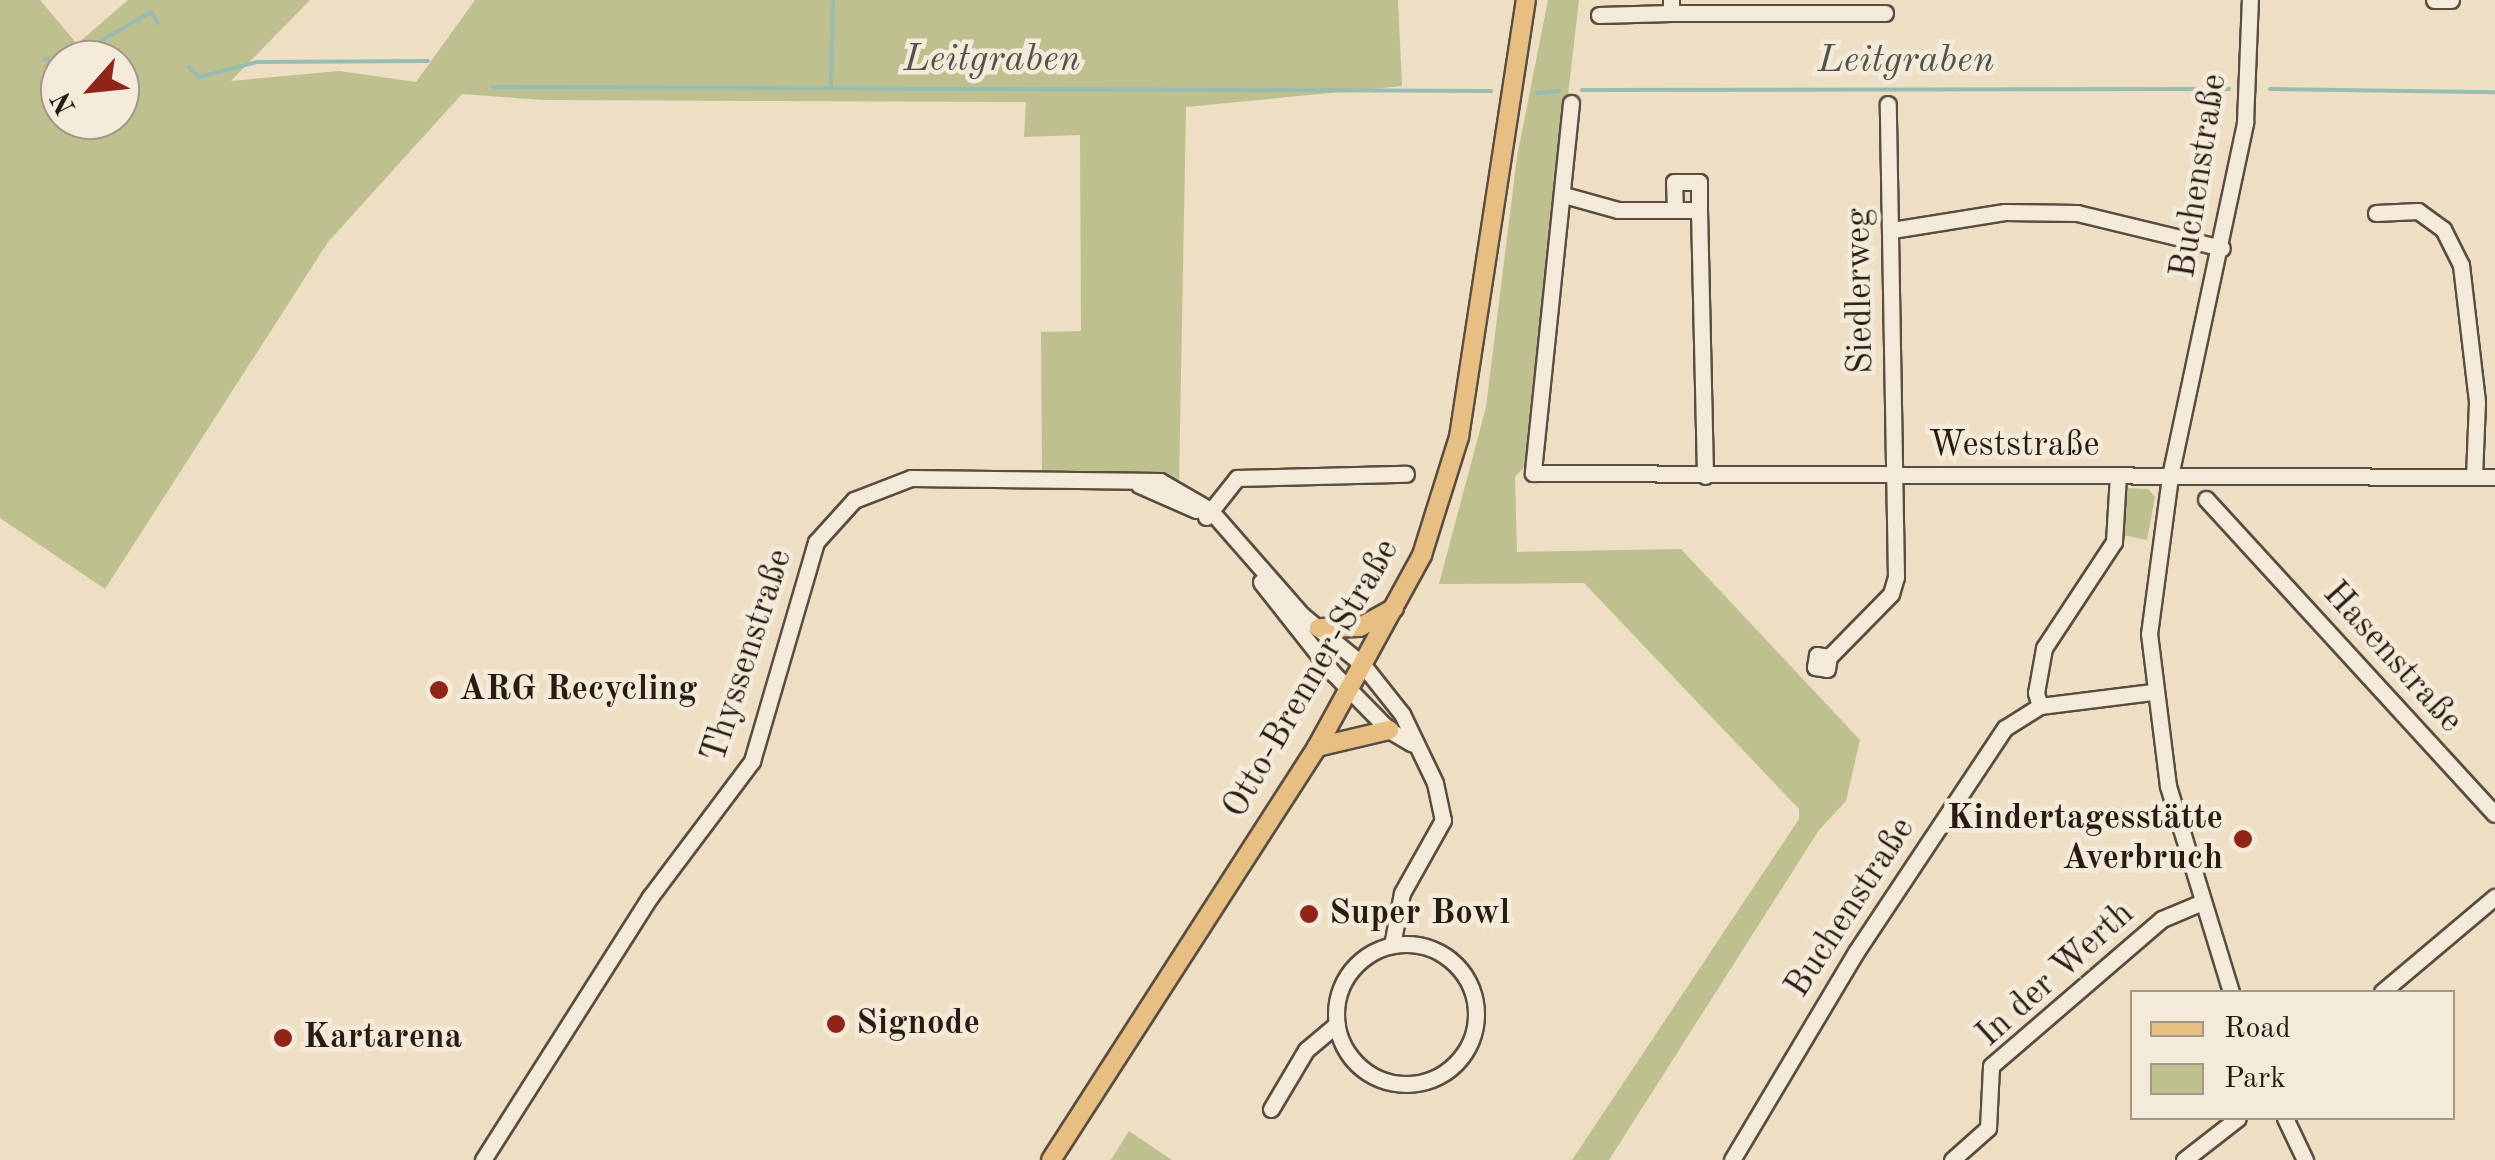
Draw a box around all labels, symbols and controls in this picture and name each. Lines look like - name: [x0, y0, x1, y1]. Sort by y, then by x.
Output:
- water label: Leitgraben: [904, 38, 1080, 84]
- water label: Leitgraben: [1818, 39, 1994, 85]
- north arrow: [40, 40, 140, 140]
- street label: Buchenstraße: [2163, 71, 2237, 281]
- text: N: [48, 87, 82, 119]
- street label: Siedlerweg: [1839, 208, 1883, 374]
- street label: Weststraße: [1928, 425, 2100, 467]
- street label: Otto-Brenner-Straße: [1215, 532, 1409, 826]
- street label: Thyssenstraße: [694, 544, 802, 768]
- street label: Hasenstraße: [2313, 574, 2471, 742]
- place label: ARG Recycling: [459, 669, 697, 711]
- marker: ARG Recycling: [428, 679, 450, 701]
- place label: Kindertagesstätte Averbruch: [1947, 798, 2223, 880]
- street label: Buchenstraße: [1777, 810, 1925, 1006]
- marker: Kindertagesstätte Averbruch: [2232, 828, 2254, 850]
- place label: Super Bowl: [1329, 893, 1510, 935]
- street label: In der Werth: [1969, 894, 2143, 1056]
- marker: Super Bowl: [1298, 903, 1320, 925]
- legend: [2130, 990, 2455, 1120]
- place label: Signode: [856, 1003, 980, 1045]
- marker: Signode: [825, 1013, 847, 1035]
- text: Road: [2224, 1014, 2291, 1044]
- place label: Kartarena: [303, 1017, 462, 1059]
- marker: Kartarena: [272, 1027, 294, 1049]
- text: Park: [2224, 1064, 2286, 1094]

